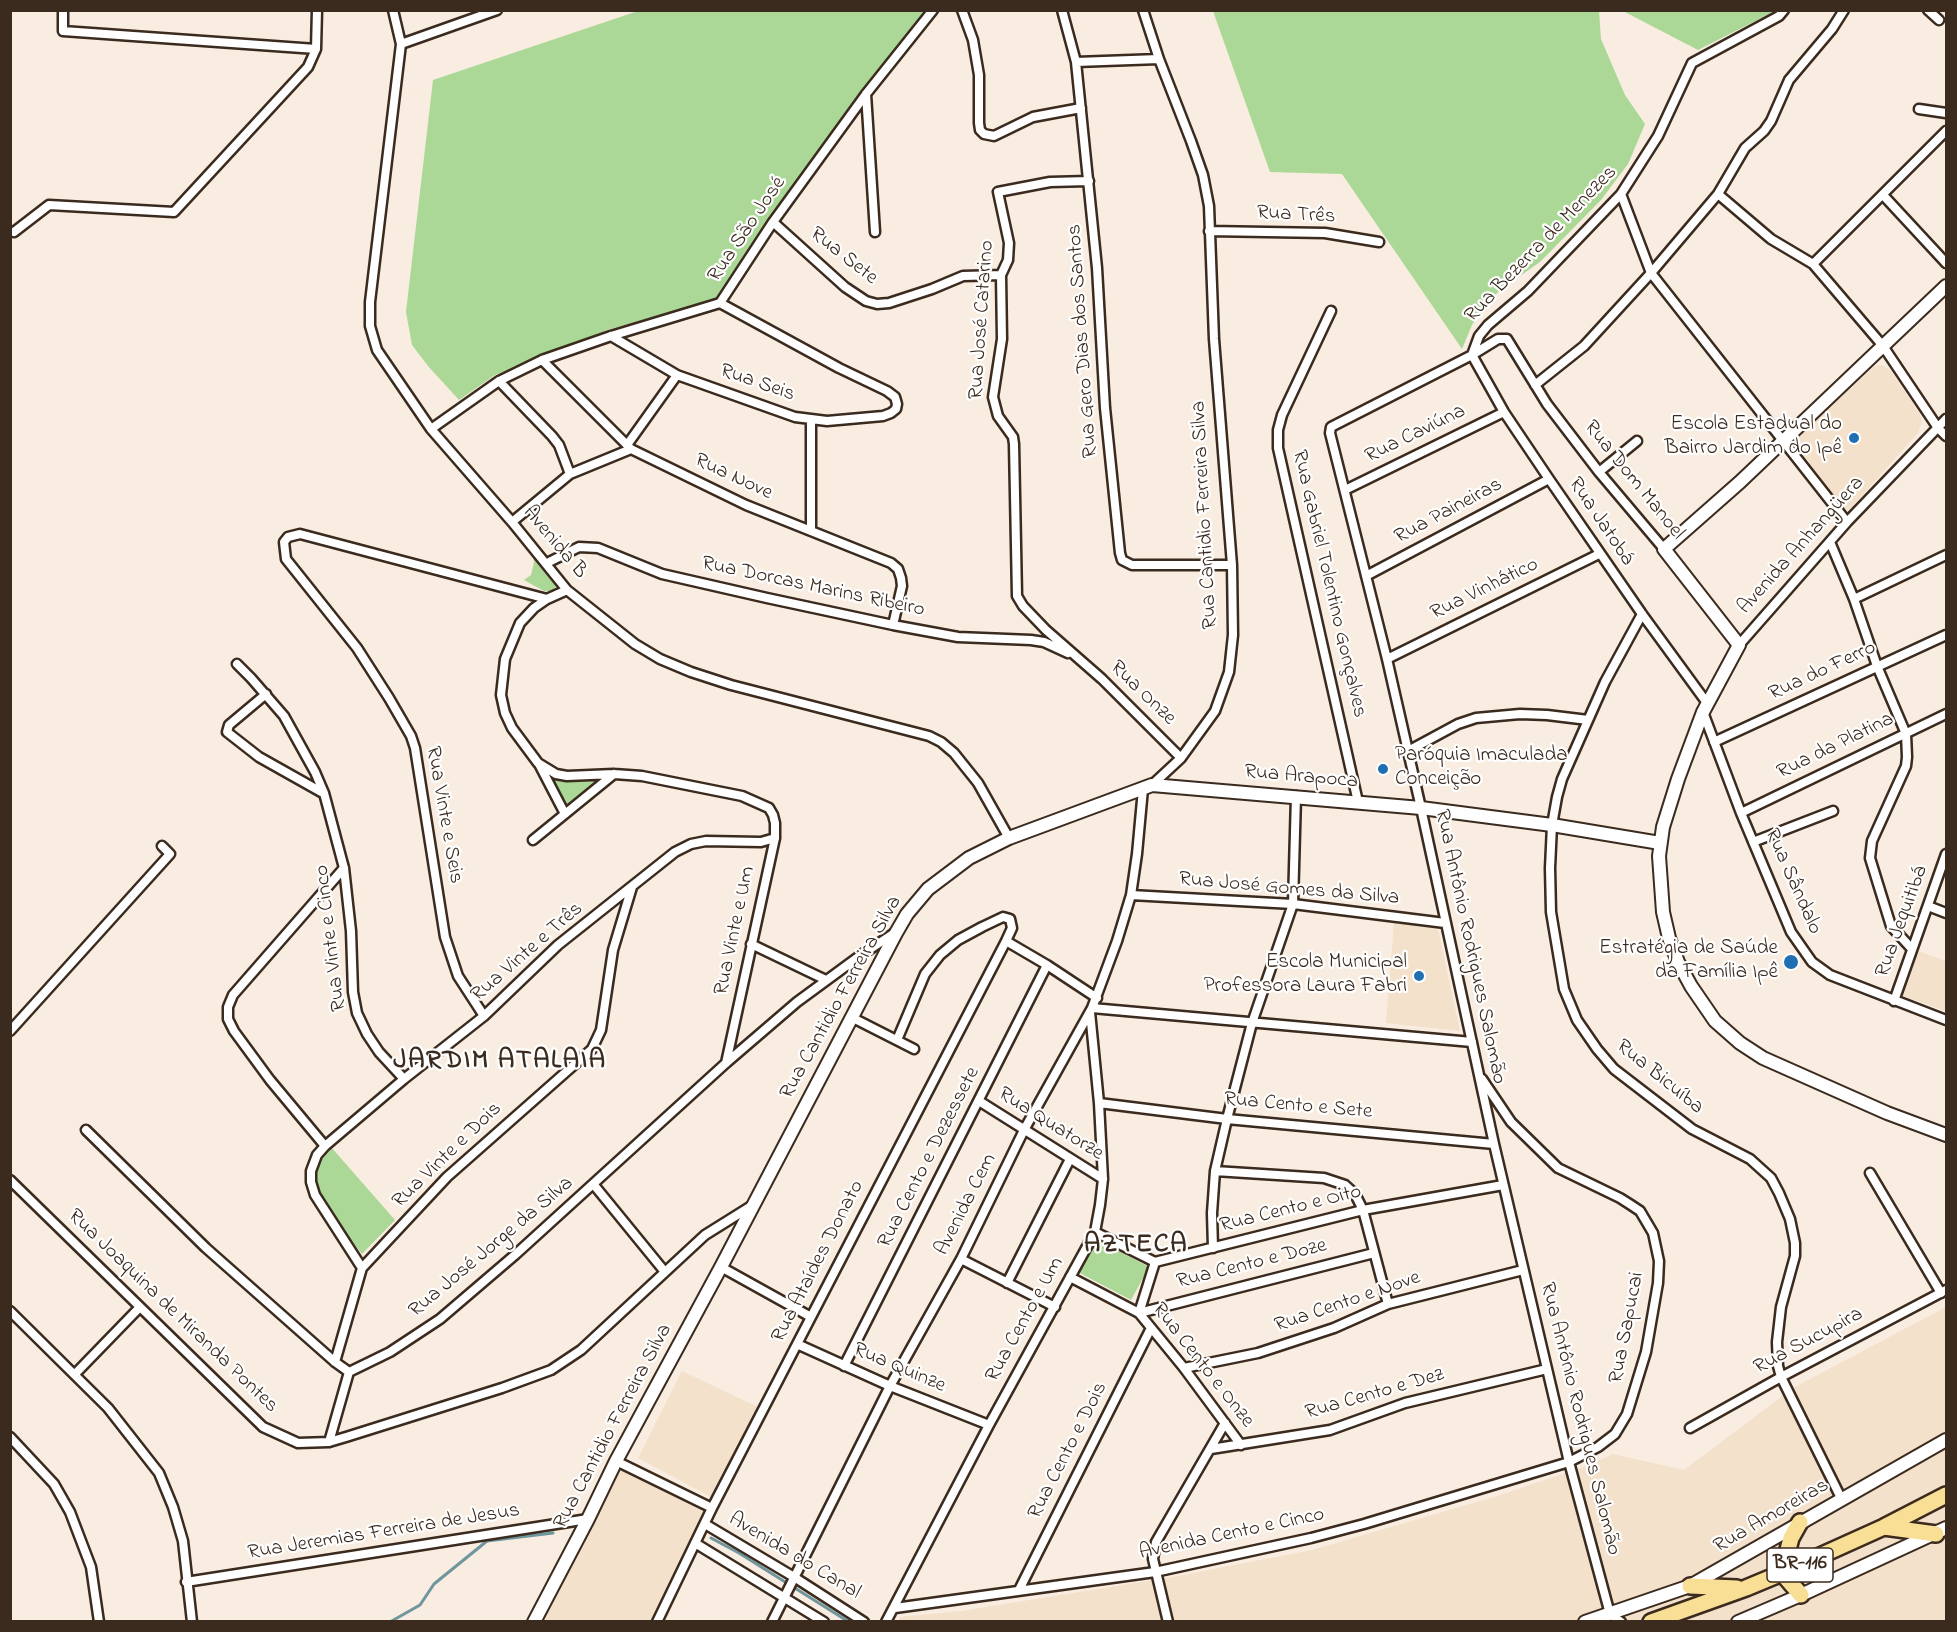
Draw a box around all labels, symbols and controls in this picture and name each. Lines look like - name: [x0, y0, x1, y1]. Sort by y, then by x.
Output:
- street label: Rua Bezerra de Menezes: [1460, 161, 1624, 329]
- street label: Rua São José: [704, 173, 792, 287]
- street label: Rua Três: [1256, 201, 1336, 231]
- street label: Rua Sete: [804, 223, 882, 291]
- street label: Rua Gero Dias dos Santos: [1063, 223, 1105, 459]
- street label: Rua José Catarino: [965, 240, 1001, 400]
- street label: Rua Seis: [716, 359, 798, 409]
- street label: Rua Cantidio Ferreira Silva: [1187, 400, 1225, 630]
- street label: Rua Caviúna: [1362, 400, 1470, 470]
- place label: Escola Estadual do Bairro Jardim do Ipê: [1665, 413, 1842, 463]
- street label: Rua Dom Manoel: [1577, 416, 1689, 546]
- marker: Escola Estadual do Bairro Jardim do Ipê: [1847, 431, 1861, 445]
- street label: Rua Gabriel Tolentino Gonçalves: [1285, 448, 1371, 720]
- street label: Rua Nove: [690, 449, 776, 507]
- street label: Avenida Anhangüera: [1733, 472, 1871, 620]
- street label: Rua Paineiras: [1391, 473, 1507, 551]
- street label: Rua Jatobá: [1561, 473, 1639, 571]
- street label: Avenida B: [516, 501, 592, 585]
- street label: Rua Dorcas Marins Ribeiro: [699, 552, 927, 624]
- street label: Rua Vinhático: [1427, 553, 1543, 627]
- street label: Rua do Ferro: [1766, 636, 1880, 708]
- street label: Rua Onze: [1104, 656, 1180, 732]
- street label: Rua da Platina: [1773, 708, 1899, 786]
- street label: Rua Vinte e Seis: [419, 744, 467, 886]
- place label: Paróquia Imaculada Conceição: [1395, 744, 1568, 794]
- street label: Rua Arapoca: [1243, 760, 1359, 796]
- marker: Paróquia Imaculada Conceição: [1376, 762, 1390, 776]
- street label: Rua Antônio Rodrigues Salomão: [1428, 807, 1510, 1087]
- street label: Rua Sândalo: [1758, 825, 1826, 939]
- street label: Rua Vinte e Cinco: [311, 863, 353, 1013]
- street label: Rua Jequitibá: [1871, 863, 1935, 981]
- street label: Rua Vinte e Um: [710, 864, 762, 998]
- street label: Rua José Gomes da Silva: [1178, 868, 1400, 912]
- street label: Rua Cantidio Ferreira Silva: [776, 892, 908, 1104]
- street label: Rua Vinte e Três: [467, 897, 589, 1009]
- place label: Estratégia de Saúde da Família Ipê: [1599, 937, 1778, 987]
- place label: Escola Municipal Professora Laura Fabri: [1204, 951, 1407, 1001]
- marker: Estratégia de Saúde da Família Ipê: [1782, 953, 1800, 971]
- marker: Escola Municipal Professora Laura Fabri: [1412, 969, 1426, 983]
- street label: Rua Bicuíba: [1610, 1035, 1708, 1121]
- district label: JARDIM ATALAIA: [393, 1047, 607, 1079]
- street label: Rua Cento e Dezessete: [873, 1063, 987, 1253]
- street label: Rua Quatorze: [993, 1083, 1107, 1167]
- street label: Rua Cento e Sete: [1223, 1088, 1373, 1126]
- street label: Rua Vinte e Dois: [388, 1097, 508, 1215]
- street label: Avenida Cem: [931, 1150, 1003, 1260]
- street label: Rua José Jorge da Silva: [405, 1172, 579, 1324]
- street label: Rua Ataídes Donato: [767, 1177, 871, 1347]
- street label: Rua Cento e Oito: [1218, 1180, 1364, 1240]
- street label: Rua Joaquina de Miranda Pontes: [61, 1205, 283, 1419]
- district label: AZTECA: [1084, 1231, 1188, 1263]
- street label: Rua Cento e Doze: [1174, 1234, 1330, 1296]
- street label: Rua Cento e Um: [981, 1253, 1071, 1387]
- street label: Rua Cento e Nove: [1272, 1266, 1424, 1340]
- street label: Rua Sapucai: [1605, 1270, 1651, 1386]
- street label: Rua Antônio Rodrigues Salomão: [1533, 1280, 1625, 1558]
- street label: Rua Cento e Onze: [1145, 1298, 1259, 1434]
- street label: Rua Sucupira: [1750, 1303, 1868, 1381]
- street label: Rua Cantidio Ferreira Silva: [549, 1320, 679, 1534]
- street label: Rua Quinze: [849, 1338, 949, 1400]
- street label: Rua Cento e Dez: [1303, 1363, 1447, 1427]
- street label: Rua Cento e Dois: [1024, 1378, 1114, 1524]
- street label: Rua Amoreiras: [1710, 1474, 1834, 1560]
- street label: Rua Jeremias Ferreira de Jesus: [246, 1499, 522, 1567]
- street label: Avenida Cento e Cinco: [1137, 1503, 1327, 1567]
- street label: Avenida do Canal: [723, 1508, 865, 1606]
- road number: BR-116: [1767, 1548, 1833, 1582]

